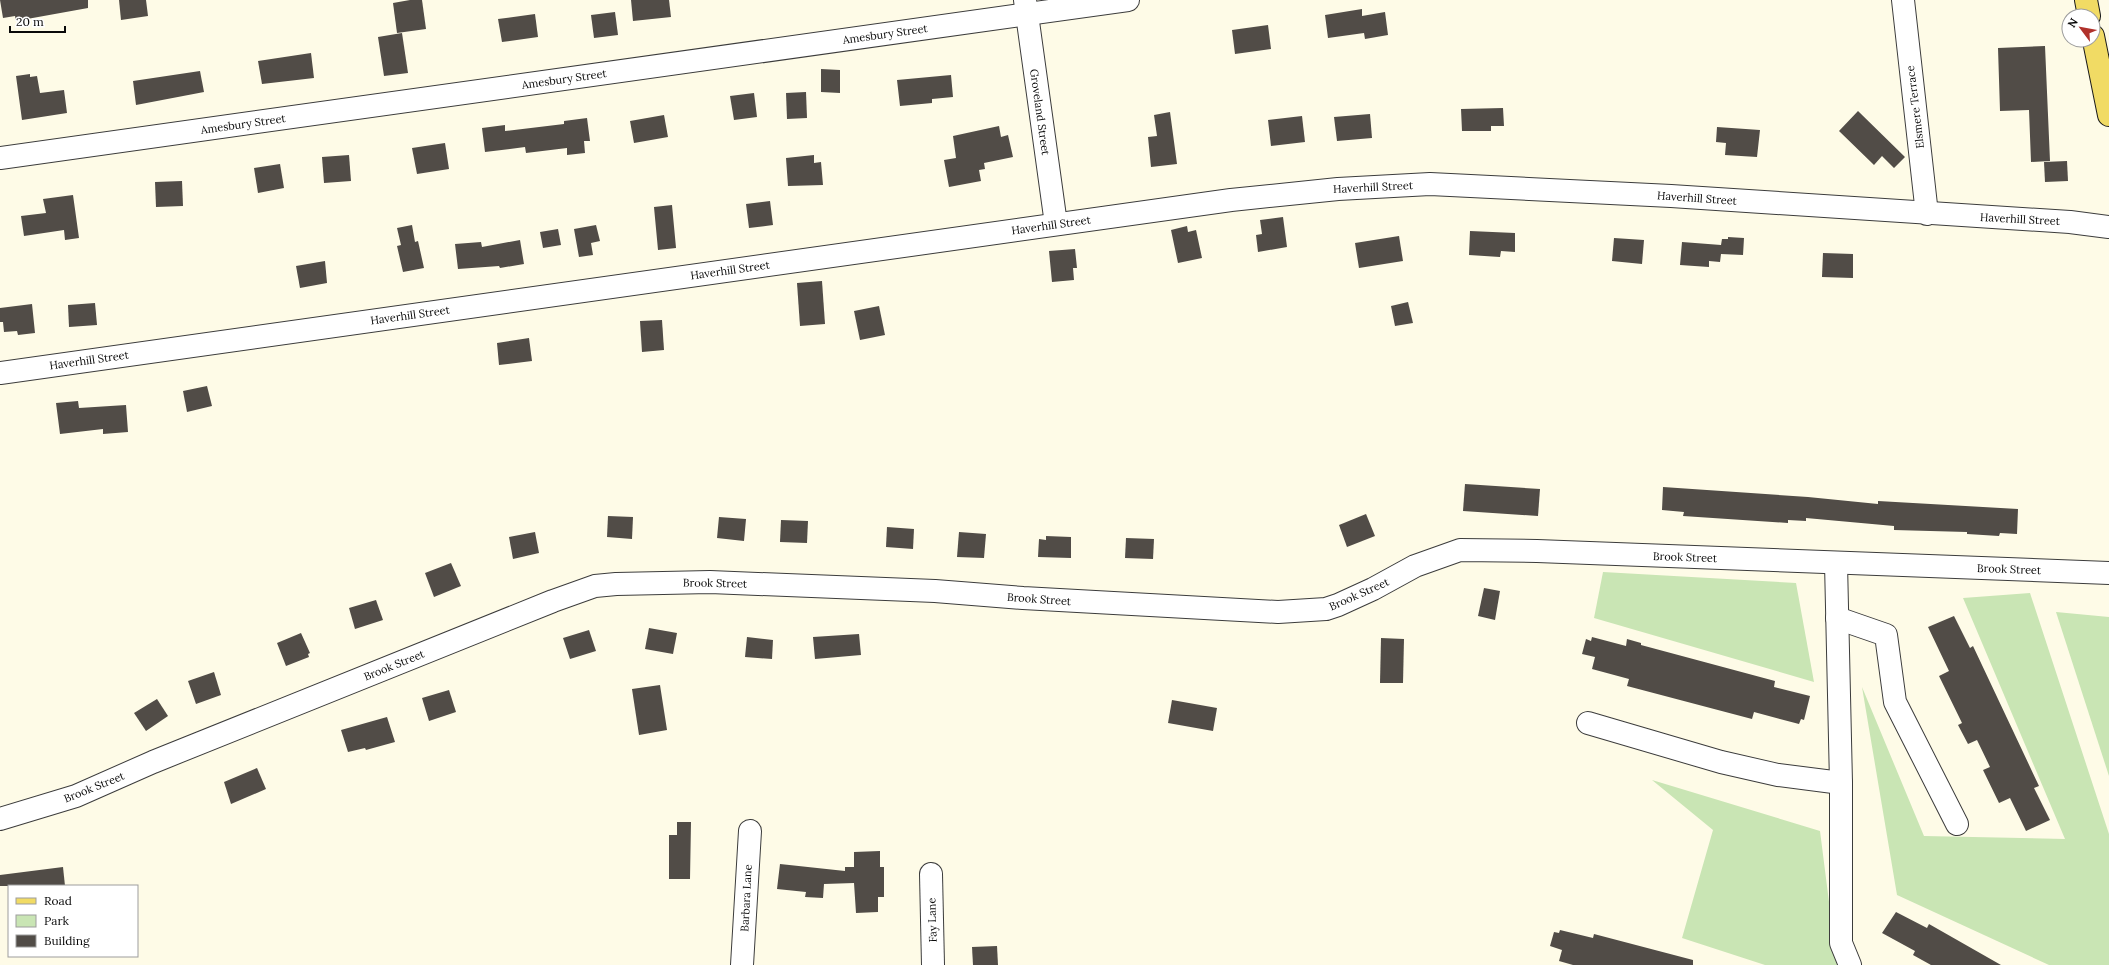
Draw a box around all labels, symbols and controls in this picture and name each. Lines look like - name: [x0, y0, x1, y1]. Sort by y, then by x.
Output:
- scale bar: [10, 8, 65, 34]
- north arrow: [2061, 8, 2101, 48]
- text: 20 m: [16, 14, 44, 29]
- text: N: [2064, 15, 2081, 30]
- street label: Amesbury Street: [841, 21, 929, 47]
- street label: Elsmere Terrace: [1903, 65, 1927, 149]
- street label: Amesbury Street: [520, 66, 608, 92]
- street label: Groveland Street: [1027, 68, 1053, 157]
- street label: Amesbury Street: [199, 111, 287, 137]
- street label: Haverhill Street: [1333, 178, 1414, 196]
- street label: Haverhill Street: [1657, 188, 1738, 208]
- street label: Haverhill Street: [1980, 210, 2061, 228]
- street label: Haverhill Street: [1010, 212, 1092, 237]
- street label: Haverhill Street: [689, 257, 771, 282]
- street label: Haverhill Street: [369, 302, 451, 327]
- street label: Haverhill Street: [48, 347, 130, 372]
- street label: Brook Street: [1653, 549, 1718, 565]
- street label: Brook Street: [1977, 561, 2042, 577]
- street label: Brook Street: [1327, 574, 1392, 613]
- street label: Brook Street: [683, 575, 748, 591]
- street label: Brook Street: [1006, 590, 1072, 608]
- street label: Brook Street: [362, 646, 427, 684]
- street label: Brook Street: [62, 768, 127, 806]
- street label: Barbara Lane: [737, 864, 755, 932]
- legend: [8, 885, 138, 957]
- text: Road: [44, 893, 72, 908]
- street label: Fay Lane: [924, 897, 940, 943]
- text: Park: [44, 913, 70, 928]
- text: Building: [44, 933, 90, 948]

